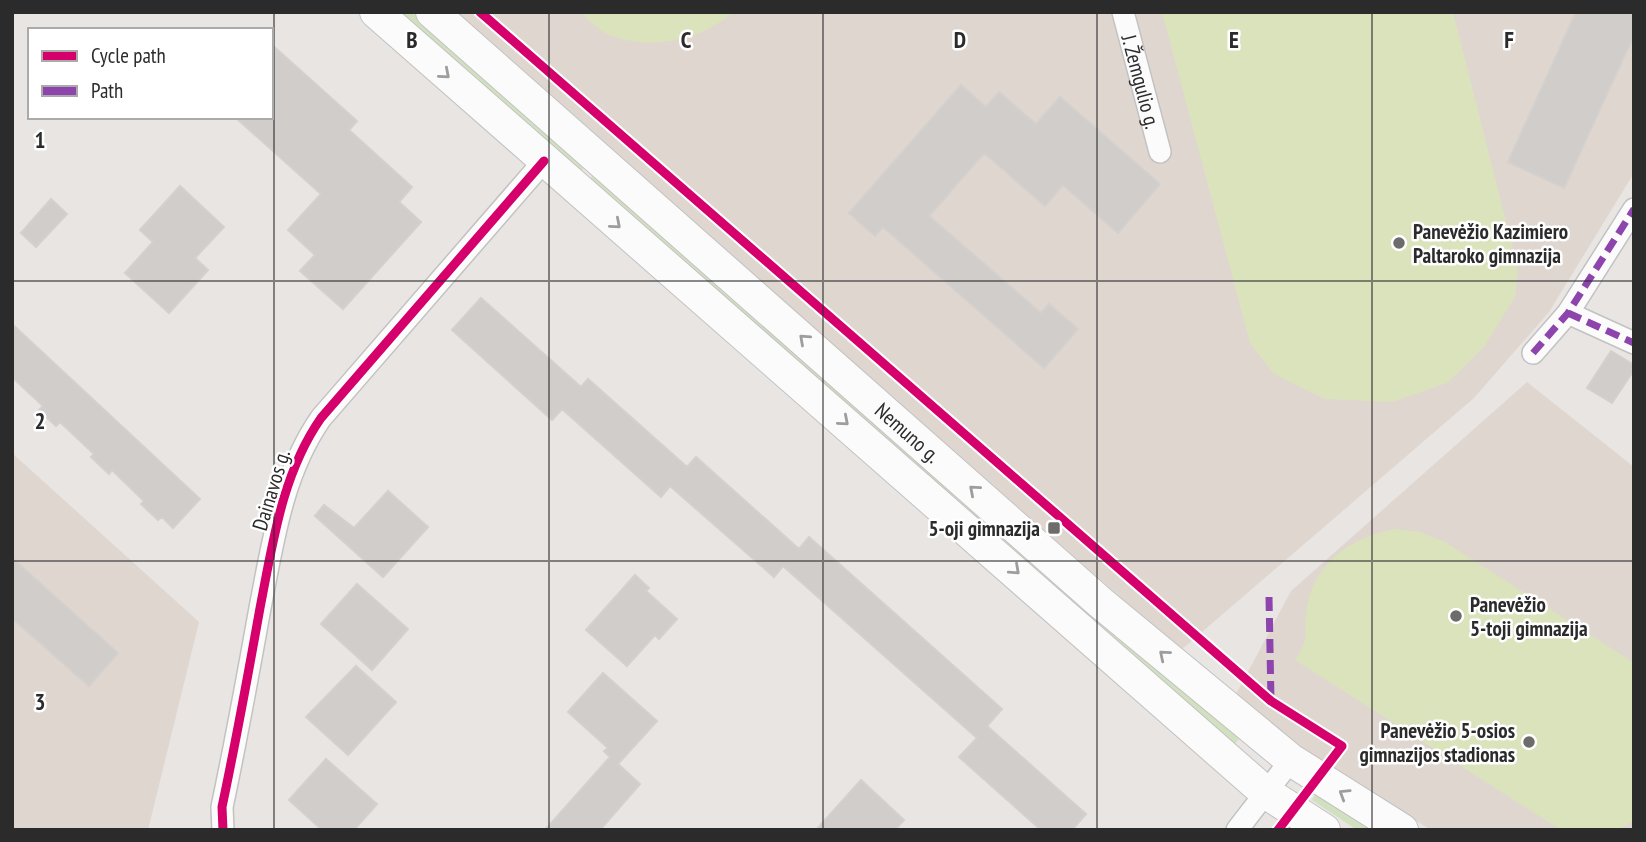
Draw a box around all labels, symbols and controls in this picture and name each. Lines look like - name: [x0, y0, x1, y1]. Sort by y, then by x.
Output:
- text: B: [406, 25, 418, 54]
- text: C: [681, 25, 692, 54]
- text: D: [954, 25, 966, 54]
- text: E: [1229, 25, 1239, 54]
- text: F: [1504, 25, 1514, 54]
- legend: [28, 28, 273, 119]
- street label: J. Žemgulio g.: [1116, 31, 1167, 132]
- text: Cycle path: [91, 42, 166, 69]
- one-way arrow: [437, 65, 450, 78]
- text: Path: [91, 77, 123, 104]
- text: 1: [35, 125, 46, 154]
- one-way arrow: [608, 216, 621, 228]
- place label: Panevėžio Kazimiero Paltaroko gimnazija: [1413, 218, 1568, 269]
- marker: Panevėžio Kazimiero Paltaroko gimnazija: [1391, 235, 1407, 251]
- one-way arrow: [799, 335, 812, 348]
- street label: Nemuno g.: [870, 396, 946, 468]
- text: 2: [35, 406, 46, 435]
- one-way arrow: [836, 413, 849, 425]
- street label: Dainavos g.: [246, 446, 296, 534]
- one-way arrow: [969, 486, 982, 498]
- place label: 5-oji gimnazija: [928, 515, 1040, 542]
- marker: 5-oji gimnazija: [1046, 520, 1062, 536]
- one-way arrow: [1007, 562, 1020, 574]
- place label: Panevėžio 5-toji gimnazija: [1470, 591, 1588, 642]
- marker: Panevėžio 5-toji gimnazija: [1448, 608, 1464, 624]
- one-way arrow: [1160, 651, 1173, 663]
- text: 3: [35, 687, 46, 716]
- place label: Panevėžio 5-osios gimnazijos stadionas: [1359, 717, 1515, 768]
- marker: Panevėžio 5-osios gimnazijos stadionas: [1521, 734, 1537, 750]
- one-way arrow: [1339, 789, 1352, 802]

